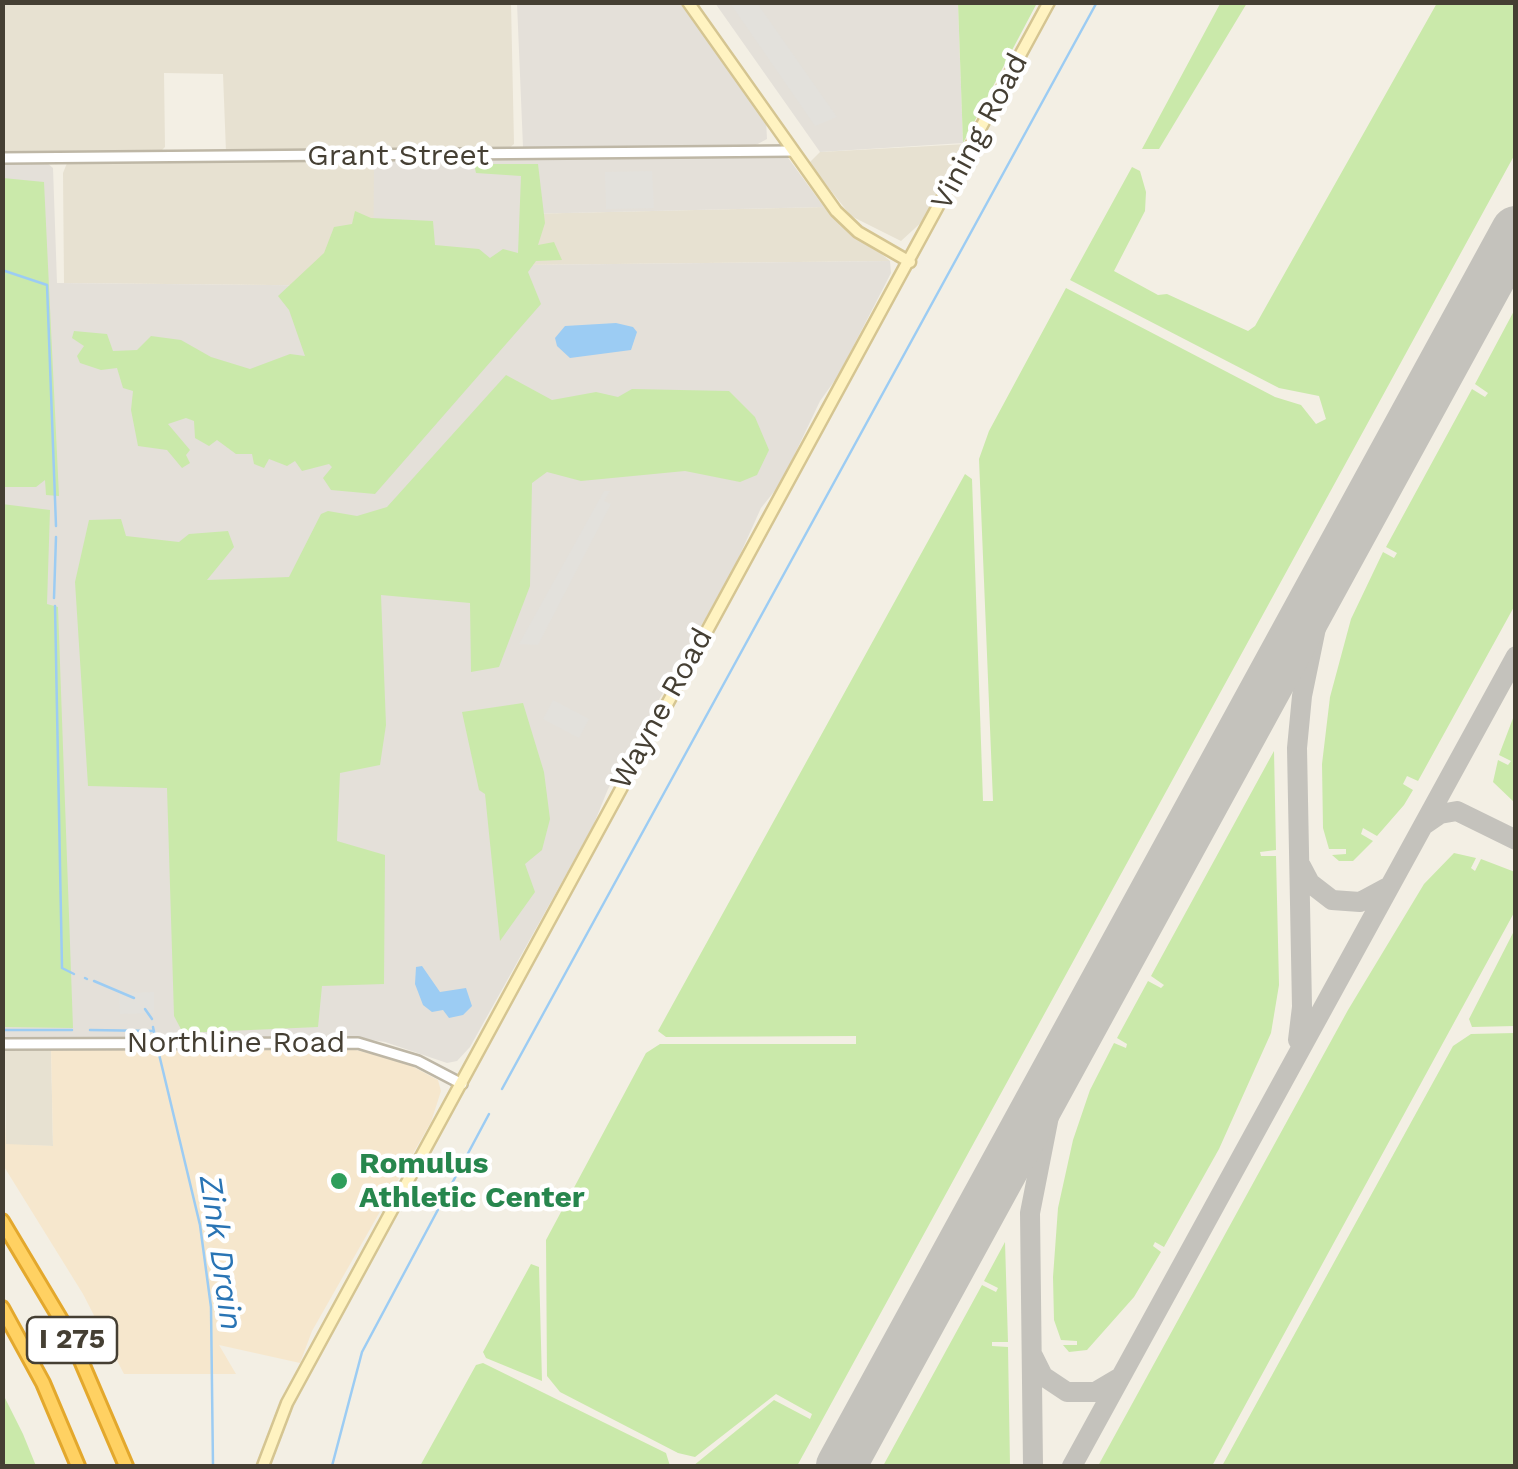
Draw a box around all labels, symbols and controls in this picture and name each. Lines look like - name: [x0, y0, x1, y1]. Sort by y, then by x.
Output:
- street label: Vining Road: [924, 48, 1036, 216]
- street label: Grant Street: [307, 138, 489, 174]
- street label: Wayne Road: [603, 622, 721, 796]
- street label: Northline Road: [127, 1025, 345, 1061]
- place label: Romulus Athletic Center: [359, 1146, 585, 1216]
- marker: Romulus Athletic Center: [328, 1170, 350, 1192]
- water label: Zink Drain: [190, 1173, 250, 1333]
- road number: I 275: [27, 1317, 117, 1363]

